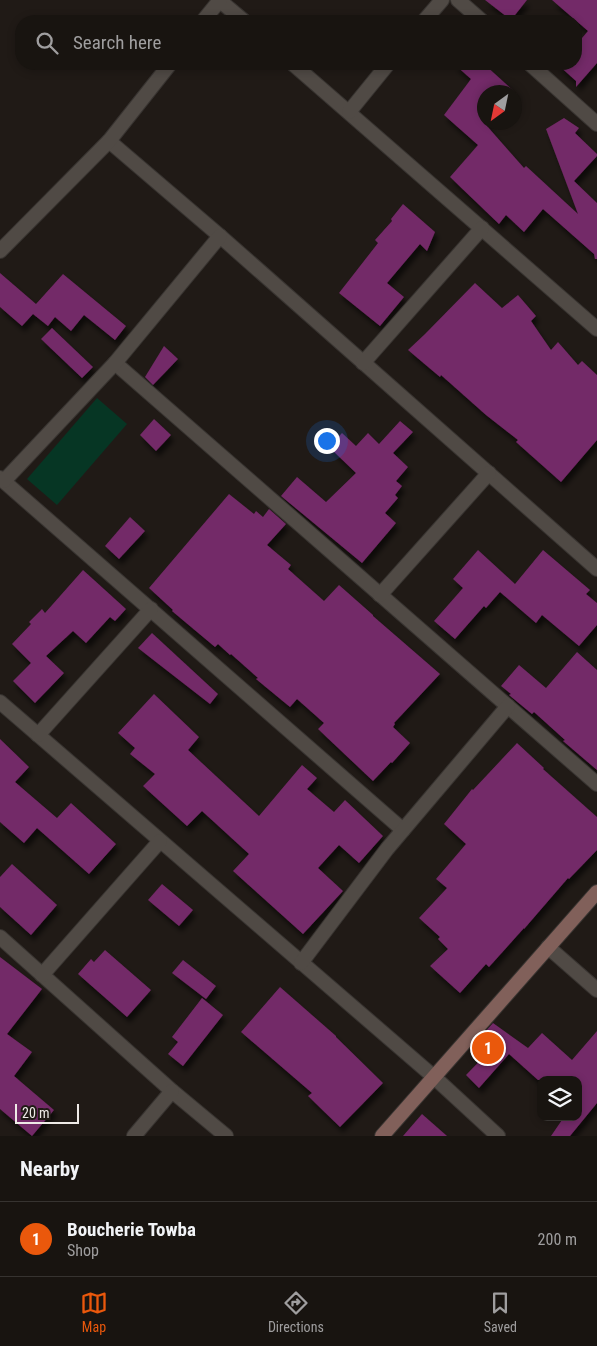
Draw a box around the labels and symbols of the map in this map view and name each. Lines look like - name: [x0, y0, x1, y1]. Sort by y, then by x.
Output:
- north arrow: [477, 85, 522, 130]
- your location: [314, 428, 340, 454]
- pin: 1: [472, 1029, 504, 1067]
- scale bar: [15, 1101, 79, 1124]

